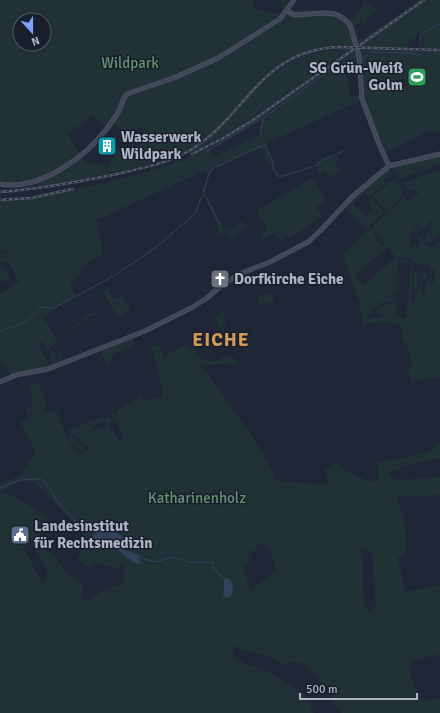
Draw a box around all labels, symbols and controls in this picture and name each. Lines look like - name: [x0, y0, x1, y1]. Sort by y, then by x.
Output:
- north arrow: [12, 12, 52, 52]
- text: N: [30, 33, 41, 48]
- park label: Wildpark: [101, 54, 159, 72]
- place label: SG Grün-Weiß Golm: [309, 59, 403, 94]
- sports icon: SG Grün-Weiß Golm: [406, 66, 428, 88]
- place label: Wasserwerk Wildpark: [121, 128, 202, 163]
- building icon: Wasserwerk Wildpark: [96, 135, 118, 157]
- church icon: Dorfkirche Eiche: [209, 268, 231, 290]
- place label: Dorfkirche Eiche: [234, 270, 344, 288]
- district label: EICHE: [192, 328, 250, 352]
- park label: Katharinenholz: [148, 489, 247, 507]
- place label: Landesinstitut für Rechtsmedizin: [33, 517, 152, 552]
- public building icon: Landesinstitut für Rechtsmedizin: [9, 524, 31, 546]
- scale bar: [300, 675, 417, 701]
- text: 500 m: [306, 682, 338, 697]

